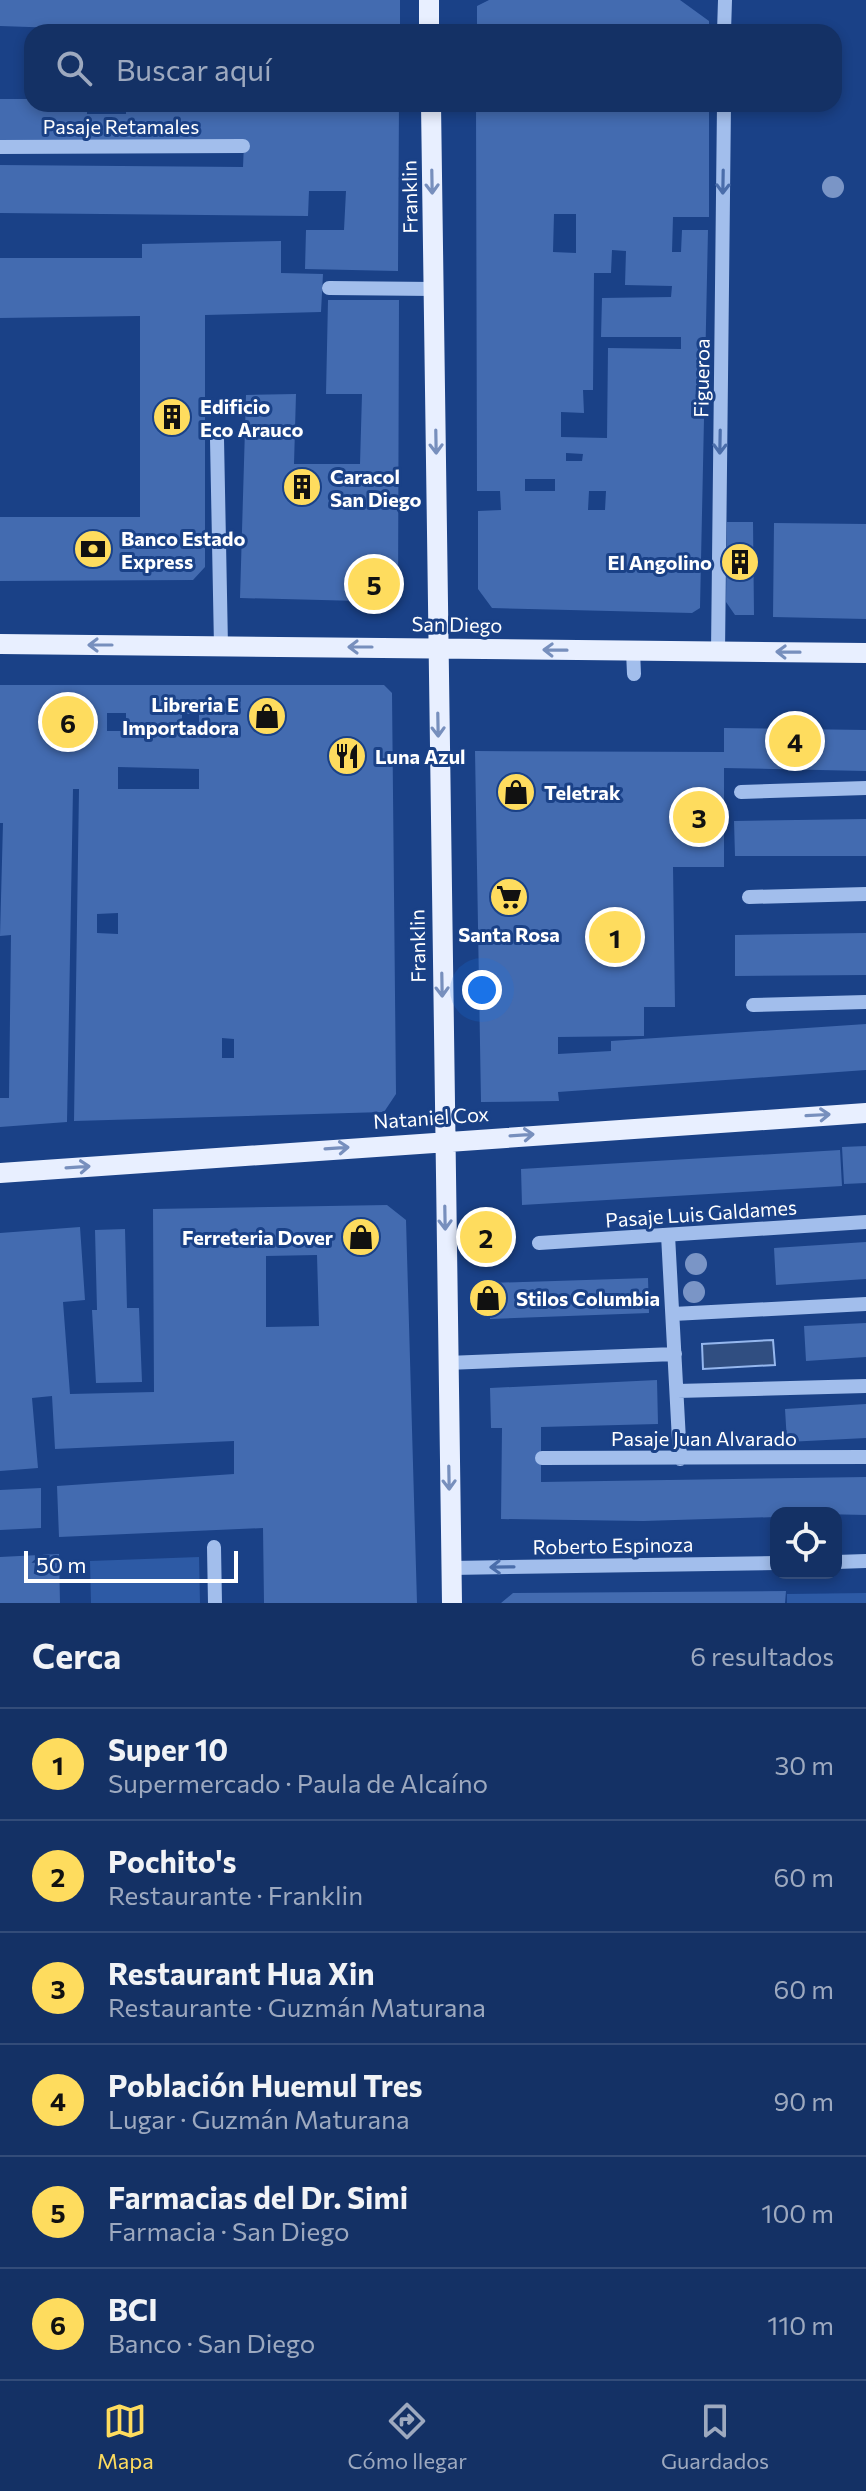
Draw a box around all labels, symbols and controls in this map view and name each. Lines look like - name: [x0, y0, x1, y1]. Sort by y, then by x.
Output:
- search box: [24, 24, 842, 112]
- icon: search: [52, 46, 96, 90]
- text: Buscar aquí: [116, 50, 272, 87]
- street label: Pasaje Retamales: [43, 114, 199, 138]
- street label: Franklin: [396, 160, 422, 234]
- one-way arrow: [425, 168, 440, 195]
- one-way arrow: [715, 168, 731, 195]
- street label: Figueroa: [688, 338, 714, 418]
- place label: Edificio Eco Arauco: [200, 394, 303, 441]
- building icon: Edificio Eco Arauco: [151, 396, 193, 438]
- one-way arrow: [428, 428, 444, 455]
- one-way arrow: [712, 428, 728, 455]
- place label: Caracol San Diego: [330, 464, 421, 511]
- building icon: Caracol San Diego: [281, 466, 323, 508]
- place label: Banco Estado Express: [121, 526, 246, 573]
- bank icon: Banco Estado Express: [72, 528, 114, 570]
- building icon: El Angolino: [719, 541, 761, 583]
- place label: El Angolino: [608, 550, 712, 574]
- pin: 5: [348, 554, 400, 614]
- street label: San Diego: [412, 611, 502, 637]
- one-way arrow: [87, 637, 114, 653]
- one-way arrow: [347, 639, 374, 655]
- one-way arrow: [542, 642, 569, 657]
- one-way arrow: [775, 644, 802, 660]
- pin: 6: [42, 692, 94, 752]
- place label: Libreria E Importadora: [122, 692, 239, 739]
- shop icon: Libreria E Importadora: [246, 695, 288, 737]
- one-way arrow: [430, 711, 446, 738]
- pin: 4: [769, 711, 821, 771]
- restaurant icon: Luna Azul: [326, 735, 368, 777]
- place label: Luna Azul: [375, 744, 466, 768]
- shop icon: Teletrak: [495, 771, 537, 813]
- place label: Teletrak: [544, 780, 621, 804]
- pin: 3: [673, 787, 725, 847]
- supermarket icon: Santa Rosa: [488, 876, 530, 918]
- pin: 1: [589, 907, 641, 967]
- street label: Franklin: [404, 909, 430, 983]
- place label: Santa Rosa: [458, 922, 560, 946]
- your location: [462, 970, 502, 1010]
- one-way arrow: [434, 971, 450, 998]
- street label: Nataniel Cox: [372, 1101, 490, 1133]
- one-way arrow: [804, 1108, 831, 1123]
- one-way arrow: [508, 1127, 535, 1142]
- one-way arrow: [323, 1140, 350, 1155]
- one-way arrow: [64, 1159, 91, 1174]
- street label: Pasaje Luis Galdames: [604, 1194, 798, 1232]
- one-way arrow: [438, 1204, 453, 1231]
- pin: 2: [460, 1207, 512, 1267]
- shop icon: Ferreteria Dover: [340, 1216, 382, 1258]
- place label: Ferreteria Dover: [182, 1225, 333, 1249]
- shop icon: Stilos Columbia: [467, 1277, 509, 1319]
- place label: Stilos Columbia: [516, 1286, 660, 1310]
- street label: Pasaje Juan Alvarado: [611, 1426, 797, 1450]
- one-way arrow: [442, 1464, 457, 1491]
- map controls: [770, 1507, 842, 1579]
- button: locate: [770, 1507, 842, 1579]
- street label: Roberto Espinoza: [533, 1532, 693, 1558]
- scale bar: [24, 1547, 238, 1583]
- text: 50 m: [36, 1551, 86, 1578]
- one-way arrow: [489, 1559, 516, 1575]
- text: Cerca: [32, 1634, 121, 1676]
- text: 6 resultados: [690, 1640, 834, 1671]
- text: Super 10: [108, 1730, 228, 1767]
- text: 1: [52, 1749, 64, 1780]
- text: 30 m: [775, 1749, 834, 1780]
- text: Supermercado · Paula de Alcaíno: [108, 1767, 488, 1798]
- text: Pochito's: [108, 1842, 236, 1879]
- text: 2: [51, 1861, 65, 1892]
- text: 60 m: [774, 1861, 834, 1892]
- text: Restaurante · Franklin: [108, 1879, 363, 1910]
- text: Restaurant Hua Xin: [108, 1954, 375, 1991]
- text: 3: [50, 1973, 66, 2004]
- text: 60 m: [774, 1973, 834, 2004]
- text: Restaurante · Guzmán Maturana: [108, 1991, 486, 2022]
- text: Población Huemul Tres: [108, 2066, 422, 2103]
- text: 4: [50, 2085, 66, 2116]
- text: 90 m: [774, 2085, 834, 2116]
- text: Lugar · Guzmán Maturana: [108, 2103, 410, 2134]
- text: Farmacias del Dr. Simi: [108, 2178, 408, 2215]
- text: 5: [50, 2197, 66, 2228]
- text: 100 m: [761, 2197, 834, 2228]
- text: Farmacia · San Diego: [108, 2215, 350, 2246]
- text: BCI: [108, 2290, 158, 2327]
- text: 6: [50, 2309, 66, 2340]
- text: 110 m: [767, 2309, 834, 2340]
- text: Banco · San Diego: [108, 2327, 315, 2358]
- tab: Mapa: [97, 2399, 154, 2474]
- tab: Cómo llegar: [348, 2399, 467, 2474]
- tab: Guardados: [661, 2399, 769, 2474]

